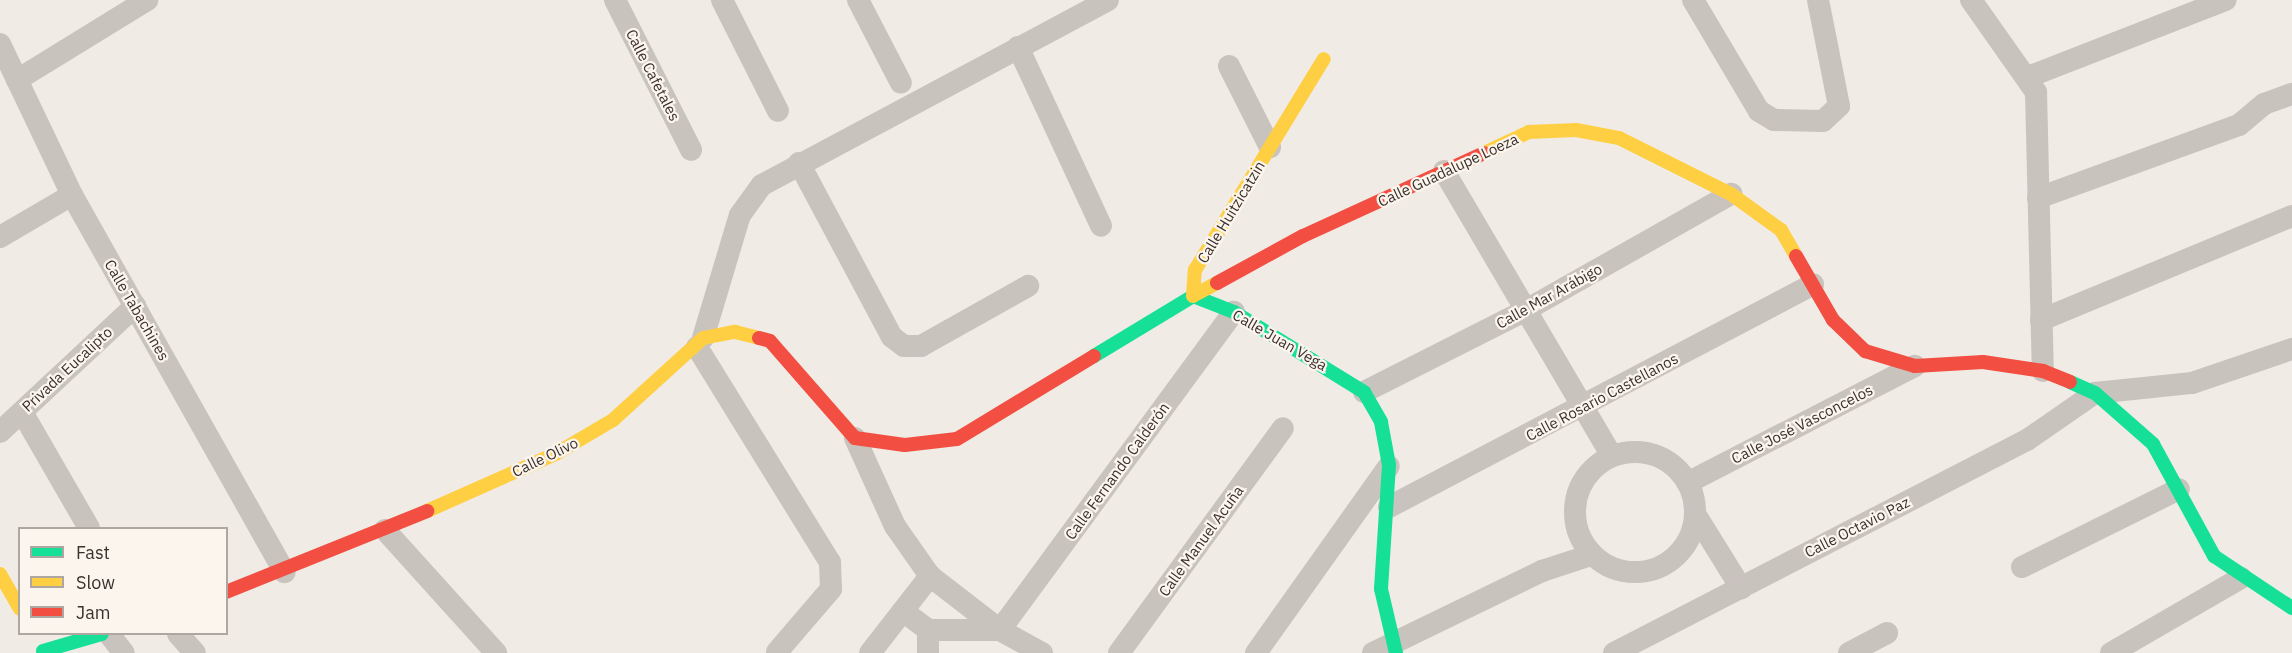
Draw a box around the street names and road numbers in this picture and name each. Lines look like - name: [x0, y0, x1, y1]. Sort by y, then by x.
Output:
- street label: Calle Cafetales: [622, 26, 684, 124]
- street label: Calle Guadalupe Loeza: [1375, 130, 1521, 210]
- street label: Calle Huitzicatzin: [1193, 158, 1269, 266]
- street label: Calle Tabachines: [101, 256, 173, 364]
- street label: Calle Mar Arábigo: [1493, 259, 1605, 333]
- street label: Calle Juan Vega: [1230, 306, 1330, 374]
- street label: Privada Eucalipto: [18, 323, 116, 415]
- street label: Calle Rosario Castellanos: [1523, 349, 1681, 445]
- street label: Calle José Vasconcelos: [1728, 381, 1876, 467]
- street label: Calle Fernando Calderón: [1061, 399, 1173, 543]
- street label: Calle Olivo: [509, 433, 581, 481]
- street label: Calle Manuel Acuña: [1155, 482, 1247, 600]
- street label: Calle Octavio Paz: [1801, 493, 1913, 561]

